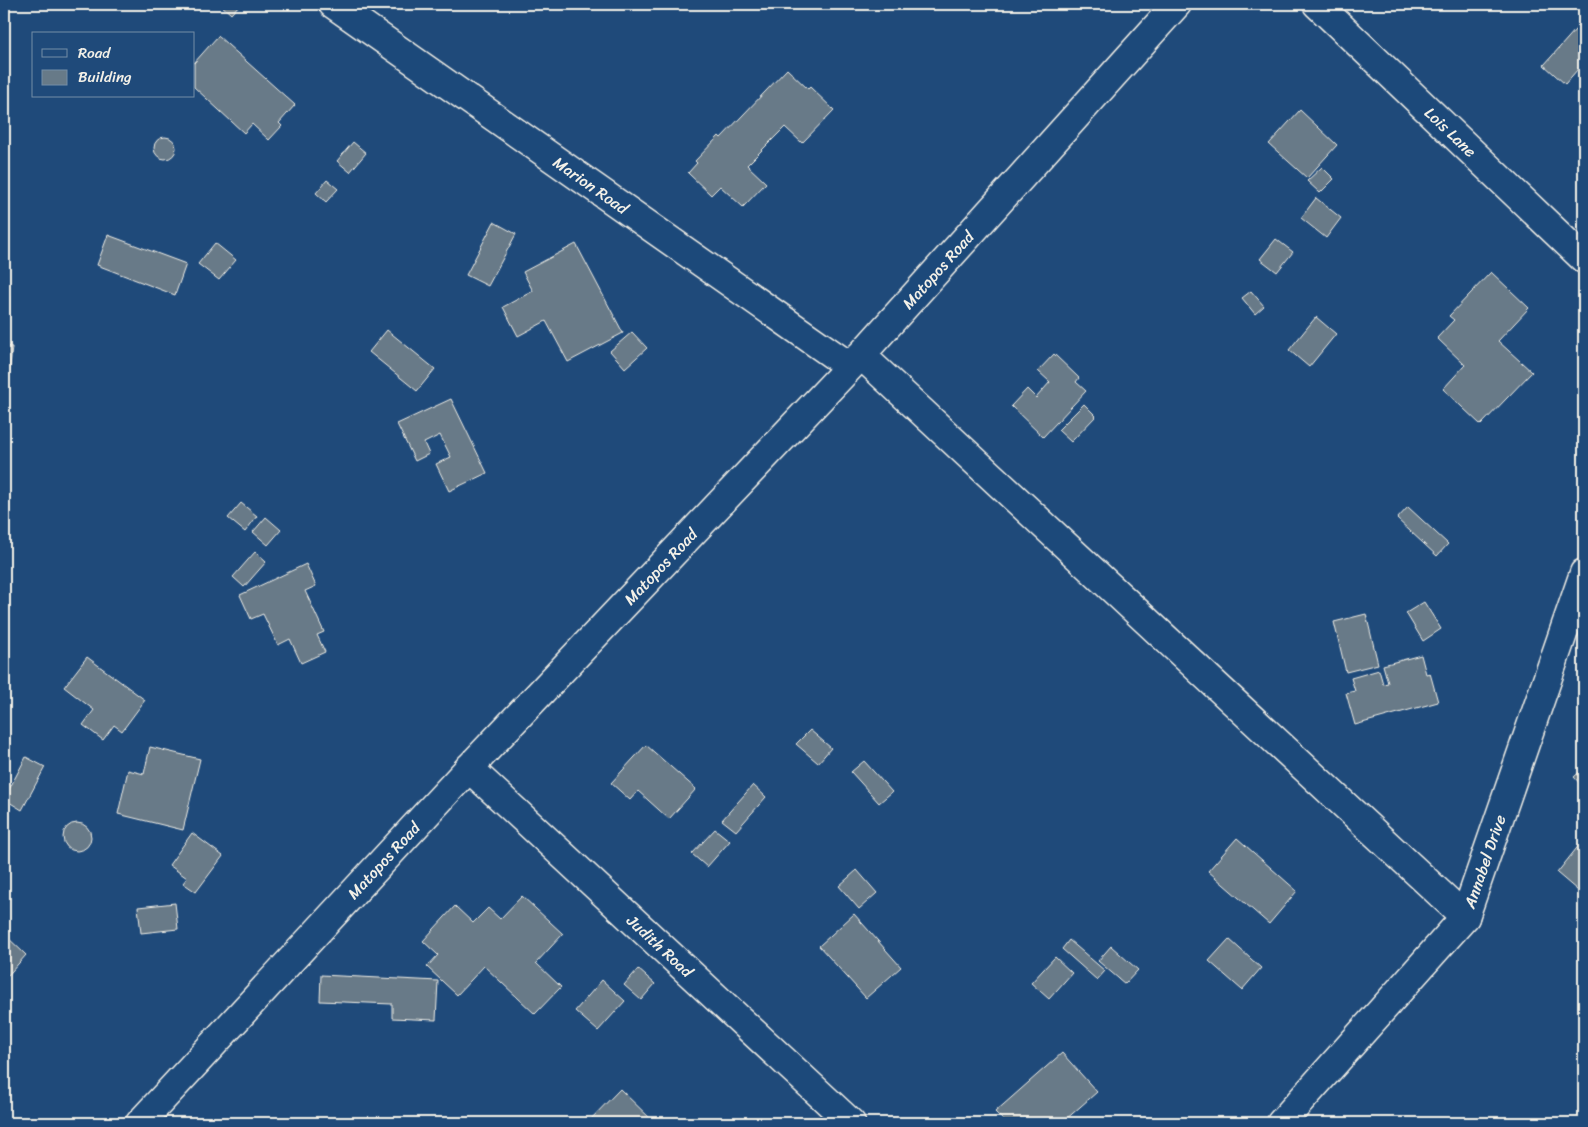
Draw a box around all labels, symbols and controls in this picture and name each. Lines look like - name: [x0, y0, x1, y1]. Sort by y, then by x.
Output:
- legend: [32, 32, 195, 98]
- text: Road: [78, 40, 111, 66]
- text: Building: [78, 64, 132, 90]
- street label: Lois Lane: [1418, 99, 1484, 164]
- street label: Marion Road: [547, 148, 636, 223]
- street label: Matopos Road: [894, 223, 982, 316]
- street label: Matopos Road: [616, 520, 706, 612]
- street label: Annabel Drive: [1454, 811, 1514, 913]
- street label: Matopos Road: [340, 814, 428, 906]
- street label: Judith Road: [619, 906, 701, 985]

